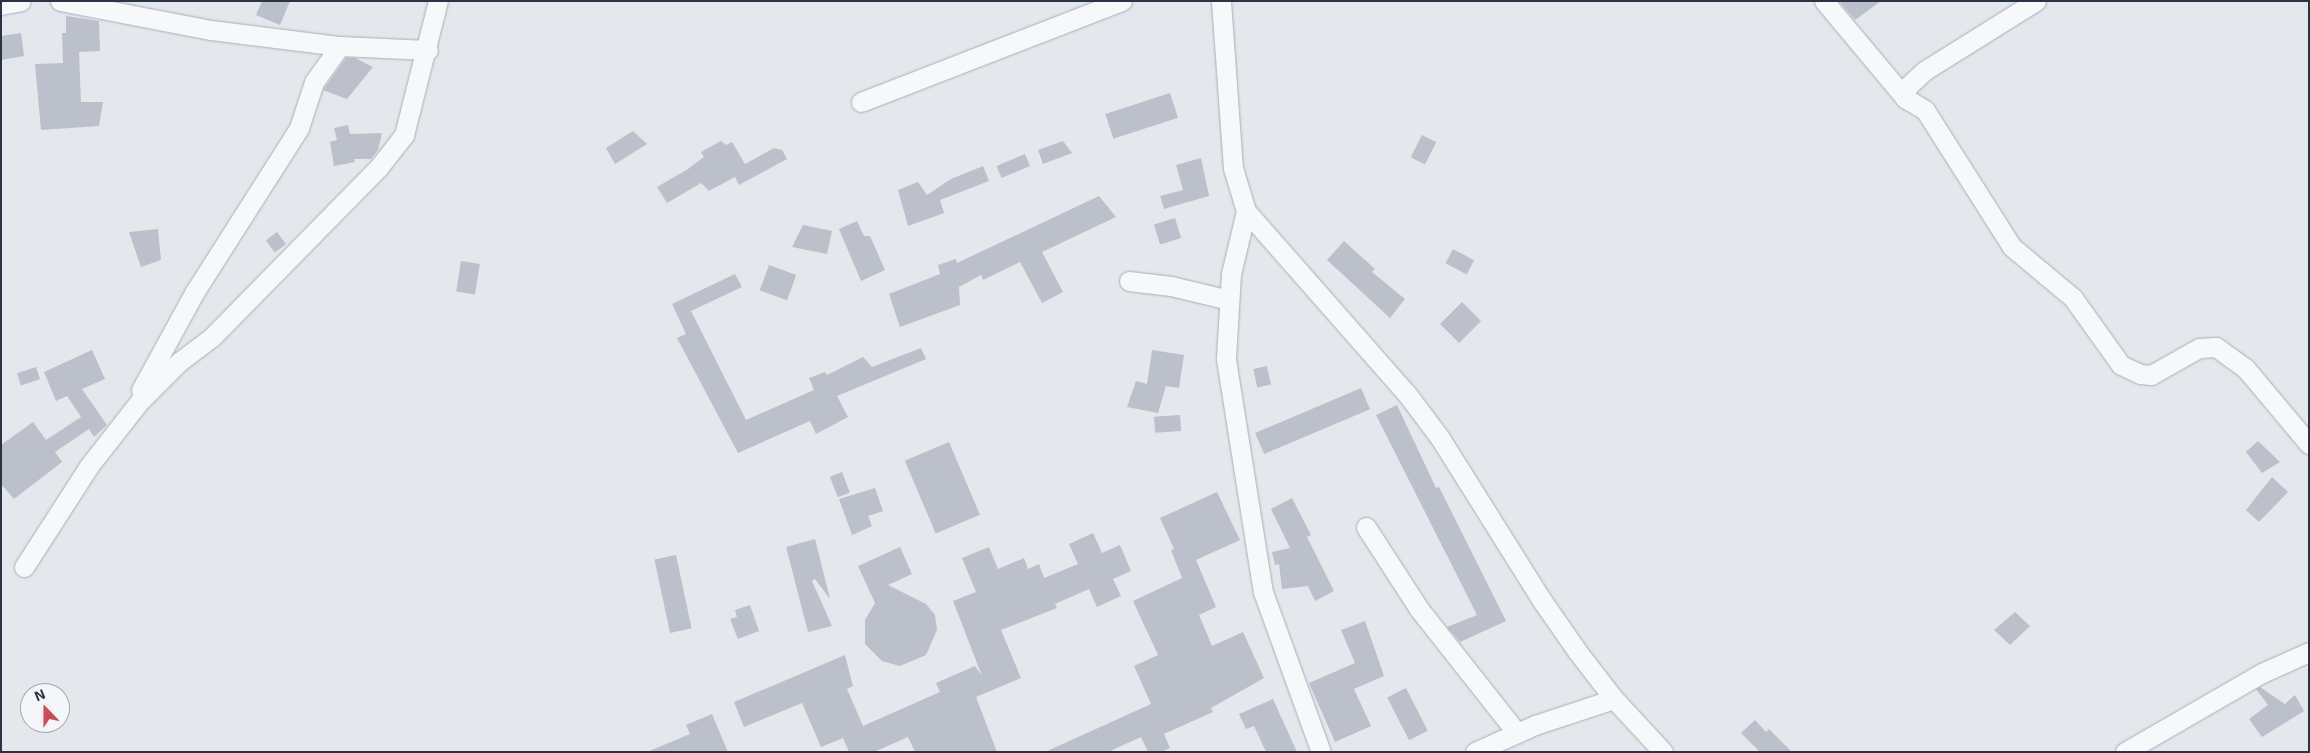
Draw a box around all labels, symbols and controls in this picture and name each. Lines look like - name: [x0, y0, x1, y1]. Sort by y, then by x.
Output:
- north arrow: [20, 683, 70, 733]
- text: N: [32, 685, 47, 704]

